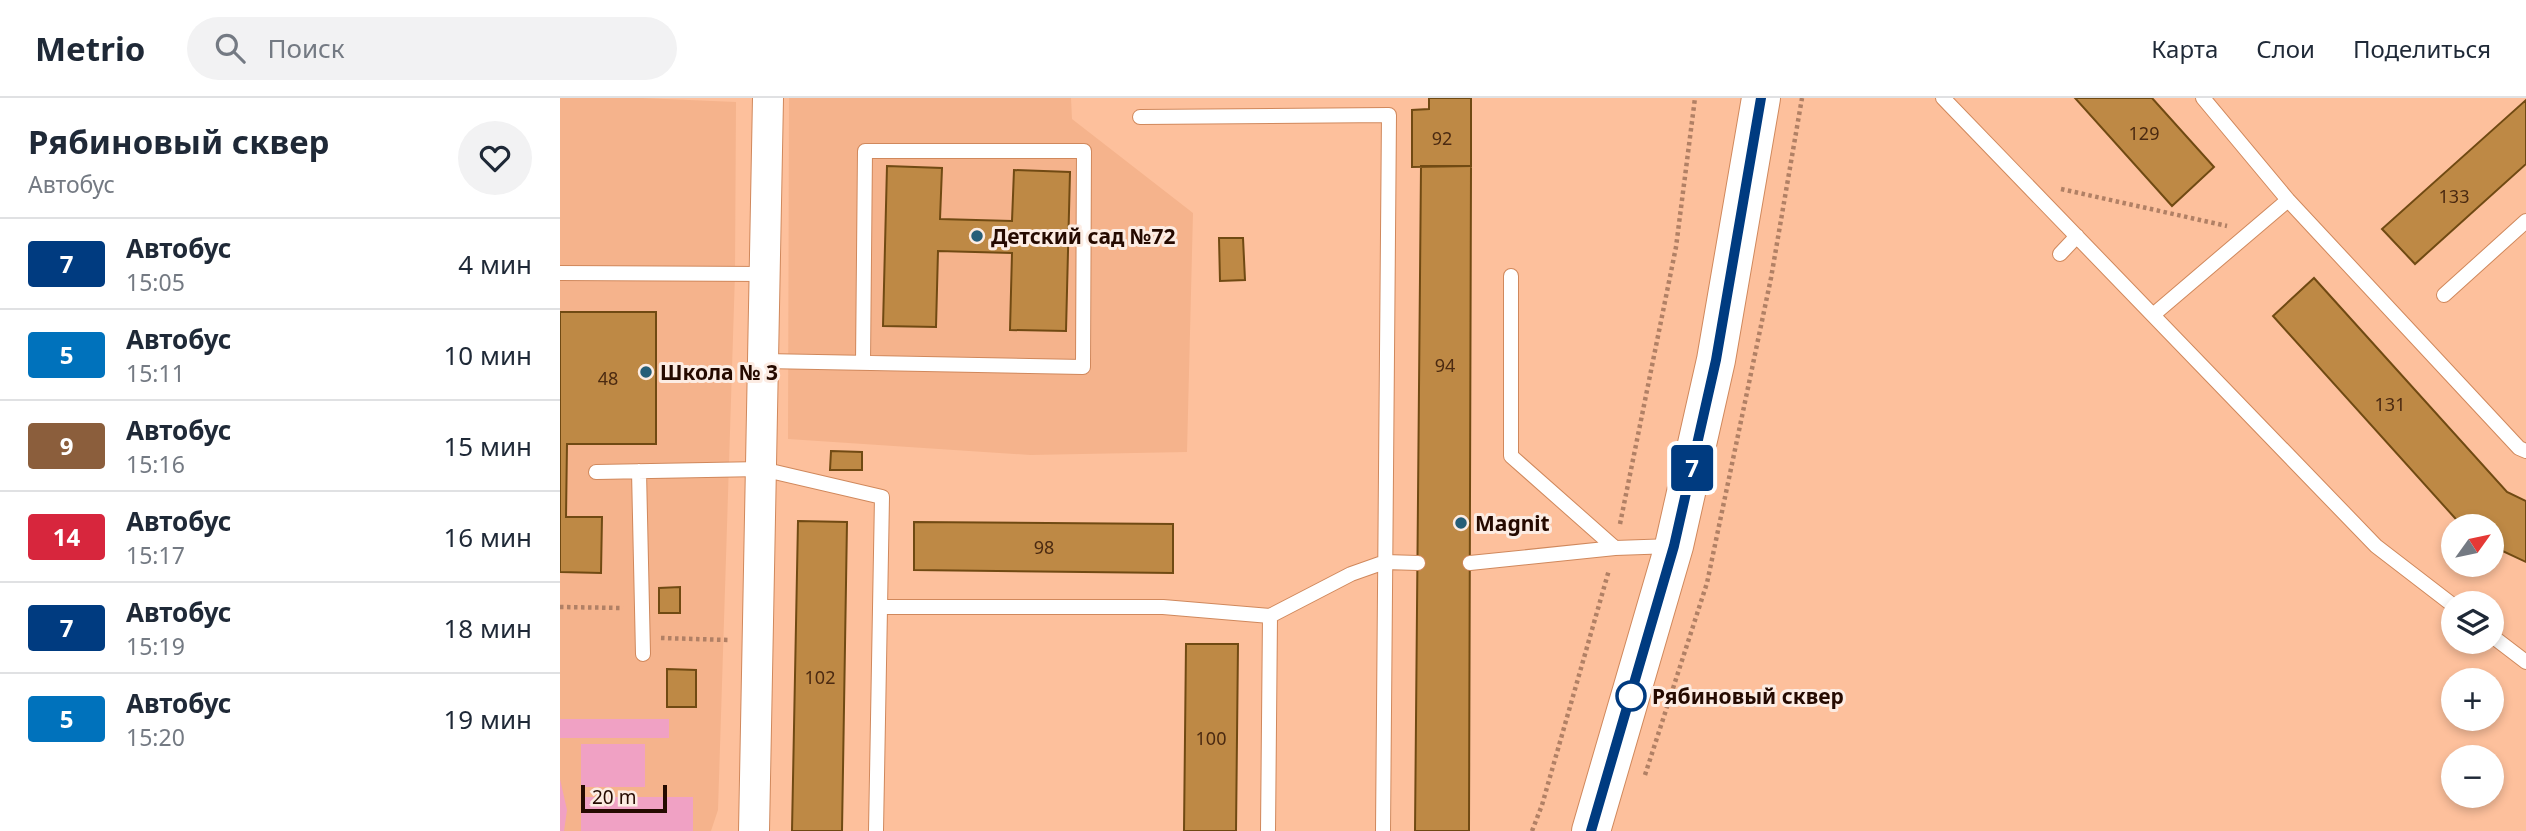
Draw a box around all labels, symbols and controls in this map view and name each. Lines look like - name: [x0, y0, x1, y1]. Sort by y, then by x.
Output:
- search box: [187, 17, 677, 80]
- text: Metrio: [35, 26, 145, 71]
- icon: search: [211, 29, 249, 67]
- text: Поиск: [267, 30, 345, 66]
- text: Карта: [2151, 32, 2218, 65]
- text: Слои: [2256, 32, 2315, 65]
- text: Поделиться: [2353, 32, 2491, 65]
- text: Рябиновый сквер: [28, 119, 329, 164]
- button: heart: [458, 121, 532, 195]
- house number: 129: [2129, 121, 2159, 145]
- house number: 92: [1432, 126, 1452, 150]
- text: Автобус: [28, 168, 115, 200]
- house number: 133: [2439, 184, 2469, 208]
- place label: Детский сад №72: [991, 222, 1175, 250]
- marker: Детский сад №72: [969, 228, 985, 244]
- text: Автобус: [126, 230, 231, 266]
- text: 4 мин: [458, 246, 532, 282]
- text: 7: [60, 247, 73, 280]
- text: 15:05: [126, 266, 185, 298]
- text: Автобус: [126, 321, 231, 357]
- text: 10 мин: [443, 337, 532, 373]
- text: 5: [60, 338, 73, 371]
- house number: 94: [1435, 353, 1455, 377]
- text: 15:11: [126, 357, 185, 389]
- place label: Школа № 3: [660, 358, 778, 386]
- marker: Школа № 3: [638, 364, 654, 380]
- house number: 48: [598, 366, 618, 390]
- house number: 131: [2375, 392, 2405, 416]
- text: Автобус: [126, 412, 231, 448]
- text: 15 мин: [443, 428, 532, 464]
- text: 9: [60, 429, 73, 462]
- line badge: 7: [1669, 445, 1715, 491]
- text: 15:16: [126, 448, 185, 480]
- text: 7: [1685, 451, 1699, 484]
- text: Автобус: [126, 503, 231, 539]
- place label: Magnit: [1475, 509, 1550, 537]
- north arrow: [2441, 514, 2504, 578]
- map controls: [2441, 514, 2504, 808]
- marker: Magnit: [1453, 515, 1469, 531]
- text: 16 мин: [443, 519, 532, 555]
- text: 14: [53, 520, 80, 553]
- house number: 98: [1034, 535, 1054, 559]
- text: 15:17: [126, 539, 185, 571]
- button: layers: [2441, 591, 2504, 654]
- text: Автобус: [126, 594, 231, 630]
- text: 18 мин: [443, 610, 532, 646]
- text: 7: [60, 611, 73, 644]
- text: 15:19: [126, 630, 185, 662]
- house number: 102: [805, 665, 835, 689]
- button: +: [2441, 668, 2504, 731]
- marker: Рябиновый сквер: [1616, 681, 1646, 711]
- place label: Рябиновый сквер: [1652, 682, 1844, 710]
- text: Автобус: [126, 685, 231, 721]
- text: 19 мин: [443, 701, 532, 737]
- text: 5: [60, 702, 73, 735]
- text: 15:20: [126, 721, 185, 753]
- house number: 100: [1196, 726, 1226, 750]
- button: −: [2441, 745, 2504, 808]
- scale bar: [581, 782, 667, 814]
- text: 20 m: [592, 784, 636, 810]

